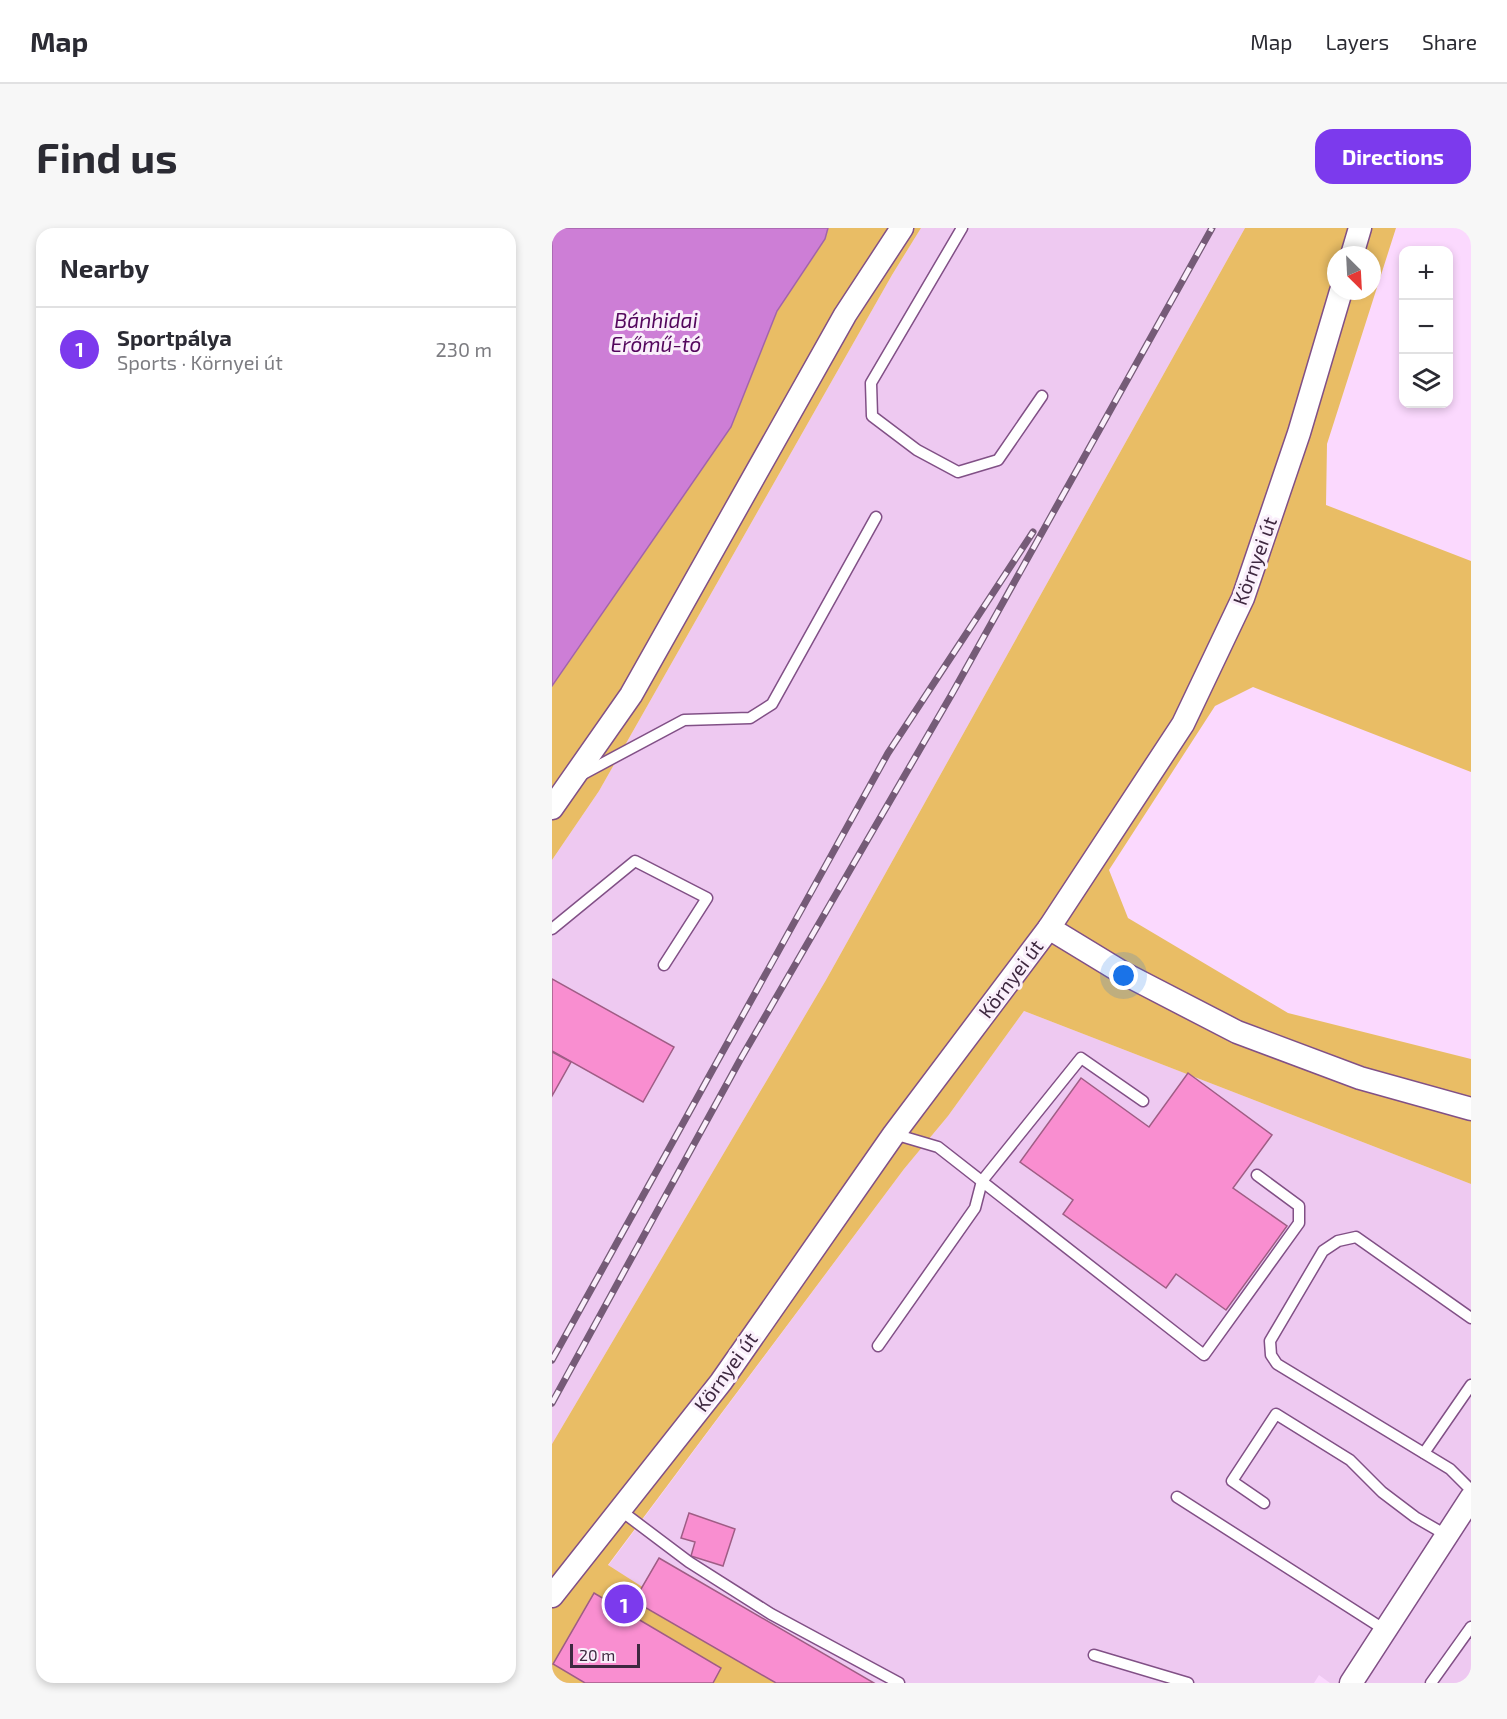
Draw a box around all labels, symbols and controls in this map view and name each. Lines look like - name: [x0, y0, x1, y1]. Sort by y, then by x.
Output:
- text: Map: [30, 24, 88, 58]
- text: Map: [1250, 29, 1292, 54]
- text: Layers: [1325, 29, 1389, 54]
- text: Share: [1422, 29, 1477, 54]
- button: Directions: [1315, 129, 1471, 184]
- text: Find us: [36, 131, 178, 181]
- north arrow: [1327, 246, 1381, 300]
- map controls: [1399, 246, 1453, 408]
- button: +: [1399, 246, 1453, 300]
- text: Nearby: [60, 252, 149, 283]
- button: −: [1399, 300, 1453, 354]
- water label: Bánhidai Erőmű-tó: [611, 307, 701, 356]
- text: Sportpálya: [117, 324, 232, 350]
- text: 1: [75, 337, 84, 361]
- text: 230 m: [436, 337, 492, 361]
- text: Sports · Környei út: [117, 350, 283, 374]
- button: layers: [1399, 354, 1453, 408]
- street label: Környei út: [1227, 513, 1281, 608]
- street label: Környei út: [973, 934, 1048, 1022]
- your location: [1109, 961, 1138, 990]
- street label: Környei út: [688, 1327, 762, 1416]
- pin: 1: [604, 1582, 644, 1626]
- scale bar: [570, 1641, 640, 1668]
- text: 20 m: [579, 1645, 615, 1664]

